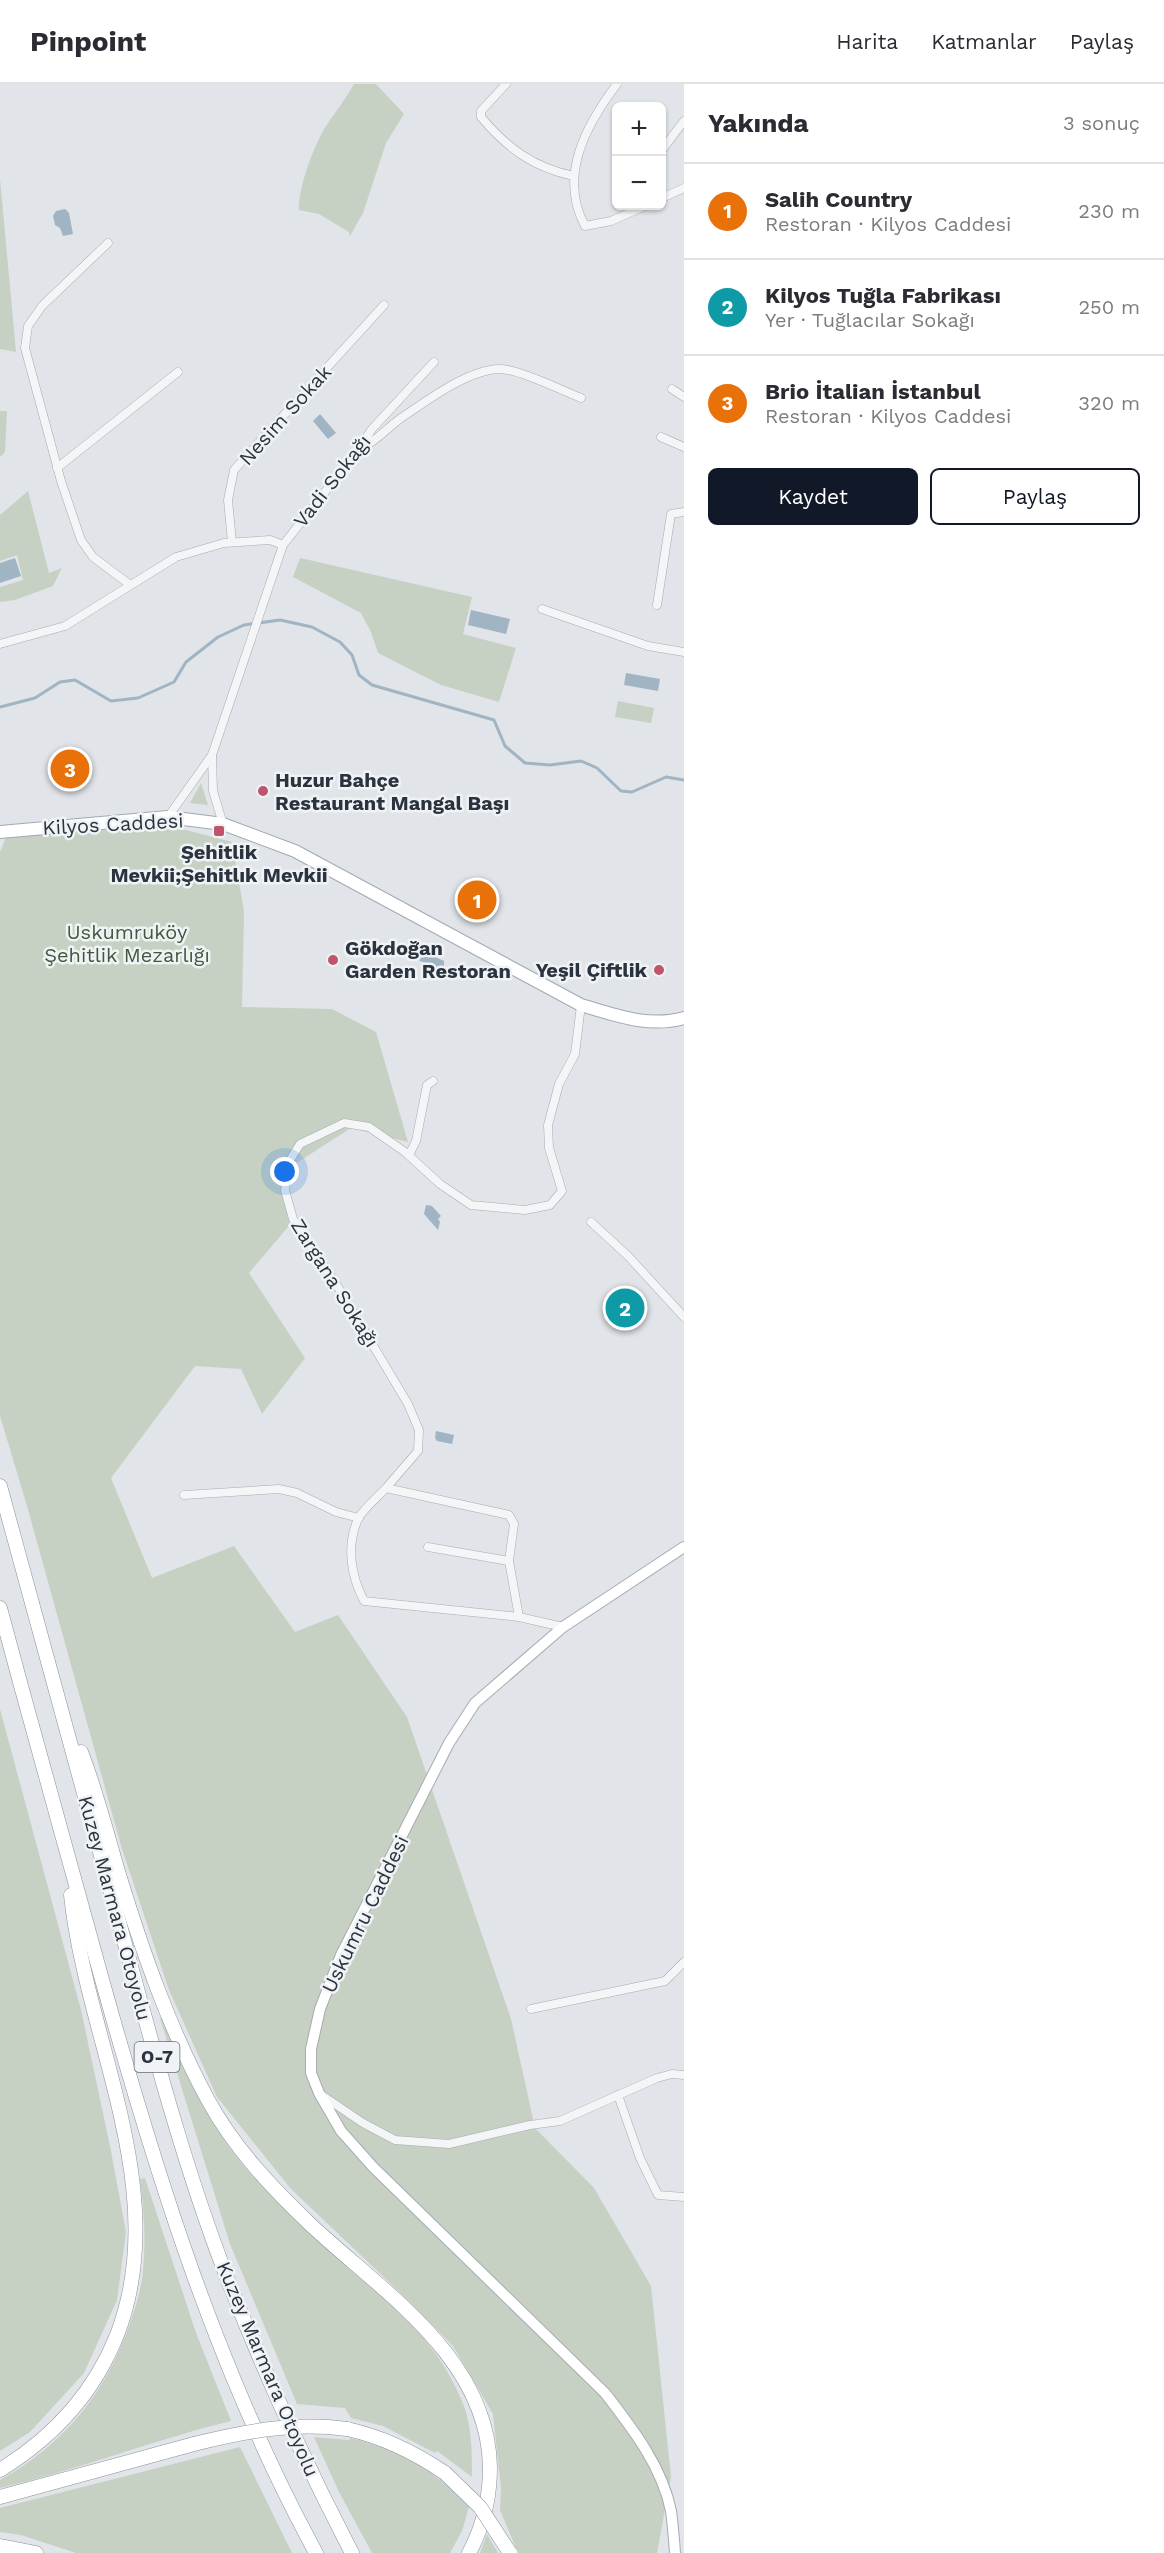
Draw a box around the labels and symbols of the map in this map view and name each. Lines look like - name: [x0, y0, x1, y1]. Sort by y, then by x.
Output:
- street label: Nesim Sokak: [234, 360, 336, 470]
- street label: Vadi Sokağı: [288, 430, 376, 532]
- pin: 3: [50, 746, 90, 792]
- place label: Huzur Bahçe Restaurant Mangal Başı: [275, 768, 509, 815]
- marker: Huzur Bahçe Restaurant Mangal Başı: [256, 784, 270, 798]
- street label: Kilyos Caddesi: [42, 808, 184, 840]
- marker: Şehitlik Mevkii;Şehitlık Mevkii: [212, 824, 226, 838]
- place label: Şehitlik Mevkii;Şehitlık Mevkii: [110, 840, 328, 887]
- pin: 1: [458, 878, 496, 922]
- park label: Uskumruköy Şehitlik Mezarlığı: [44, 920, 210, 967]
- place label: Gökdoğan Garden Restoran: [345, 936, 511, 983]
- marker: Gökdoğan Garden Restoran: [326, 953, 340, 967]
- place label: Yeşil Çiftlik: [535, 958, 648, 982]
- marker: Yeşil Çiftlik: [652, 963, 666, 977]
- your location: [270, 1157, 299, 1186]
- street label: Zargana Sokağı: [286, 1214, 384, 1352]
- pin: 2: [606, 1286, 644, 1330]
- street label: Kuzey Marmara Otoyolu: [73, 1793, 157, 2023]
- street label: Uskumru Caddesi: [316, 1831, 414, 1997]
- road number: O-7: [134, 2042, 180, 2072]
- street label: Kuzey Marmara Otoyolu: [212, 2258, 324, 2480]

